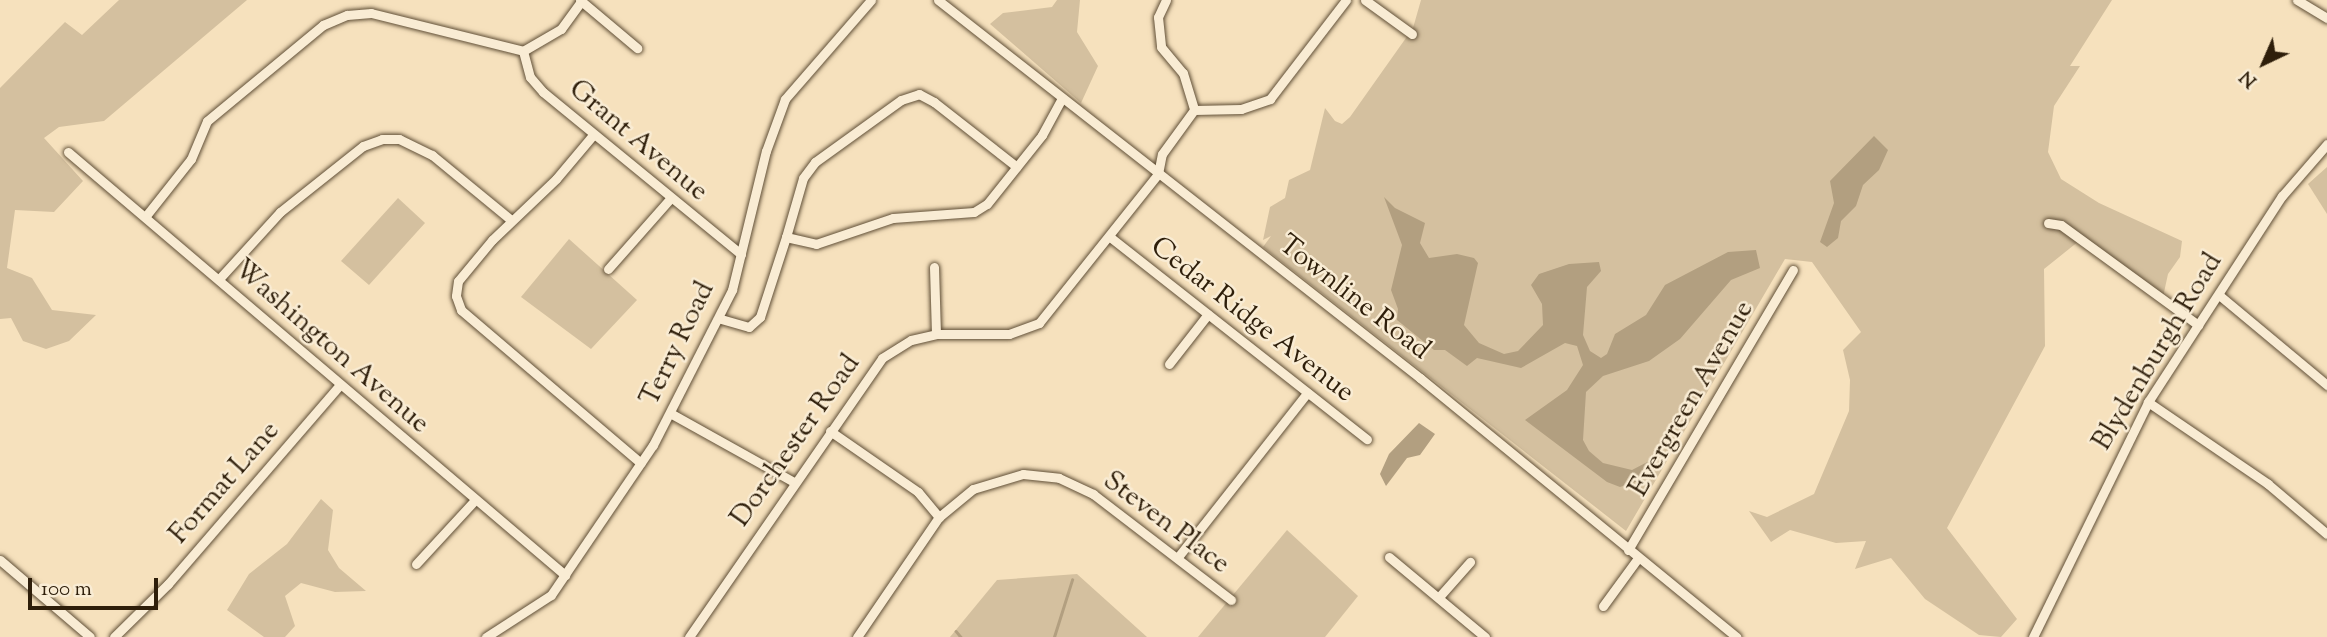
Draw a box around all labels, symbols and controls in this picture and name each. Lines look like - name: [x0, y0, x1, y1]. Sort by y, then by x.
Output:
- north arrow: [2229, 28, 2299, 98]
- text: N: [2234, 63, 2264, 93]
- street label: Grant Avenue: [561, 73, 715, 209]
- street label: Townline Road: [1271, 228, 1437, 368]
- street label: Cedar Ridge Avenue: [1143, 230, 1361, 410]
- street label: Blydenburgh Road: [2086, 247, 2230, 457]
- street label: Washington Avenue: [226, 253, 436, 441]
- street label: Terry Road: [634, 276, 722, 412]
- street label: Evergreen Avenue: [1622, 295, 1762, 503]
- street label: Dorchester Road: [724, 348, 868, 534]
- street label: Format Lane: [163, 415, 287, 551]
- street label: Steven Place: [1096, 464, 1236, 582]
- scale bar: [32, 564, 161, 608]
- text: 100 m: [41, 575, 92, 605]

